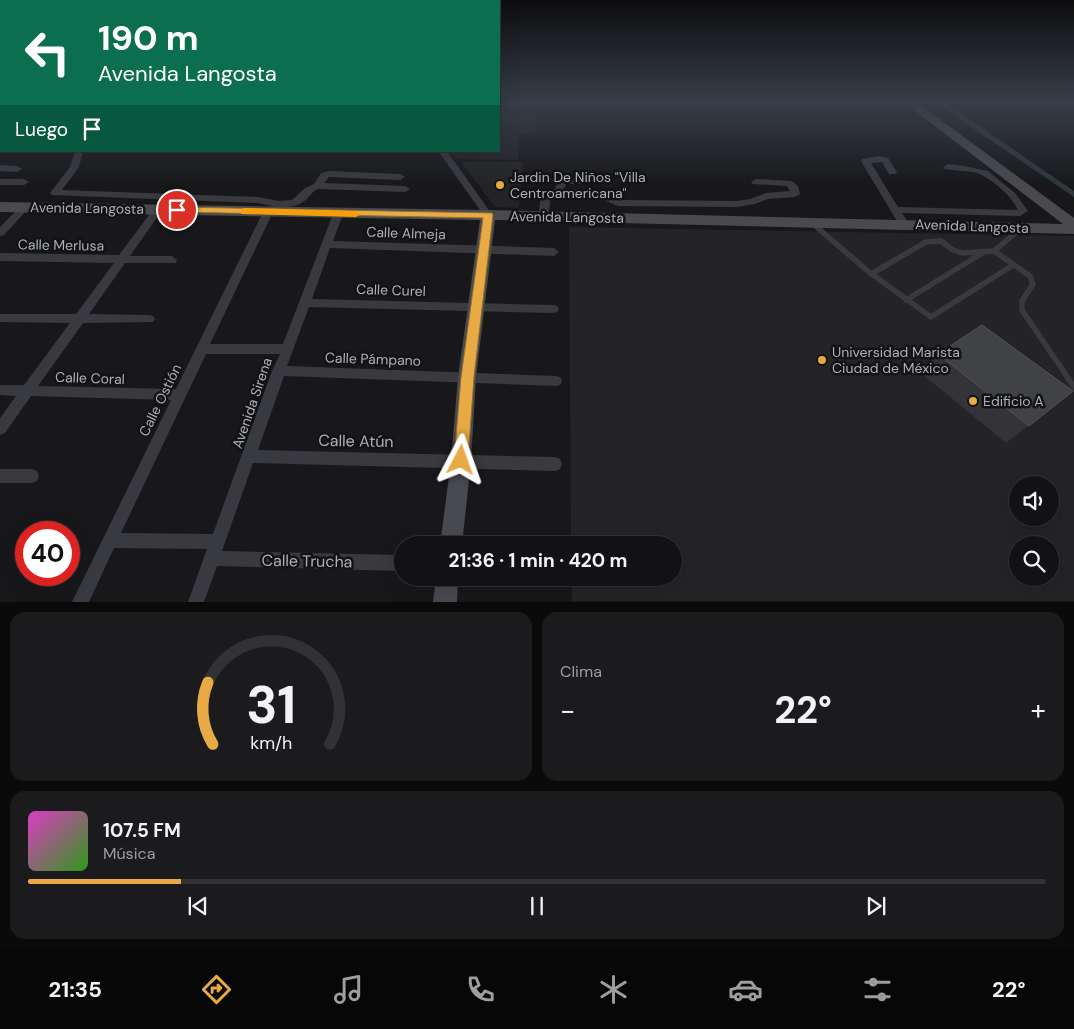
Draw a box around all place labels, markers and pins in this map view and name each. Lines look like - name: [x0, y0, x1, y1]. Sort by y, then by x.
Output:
- place label: Jardin De Niños "Villa Centroamericana": [510, 168, 646, 202]
- marker: Jardin De Niños "Villa Centroamericana": [494, 179, 506, 191]
- pin: [156, 189, 198, 231]
- place label: Universidad Marista Ciudad de México: [832, 343, 960, 377]
- marker: Universidad Marista Ciudad de México: [816, 354, 828, 366]
- place label: Edificio A: [983, 392, 1044, 410]
- marker: Edificio A: [967, 395, 979, 407]

